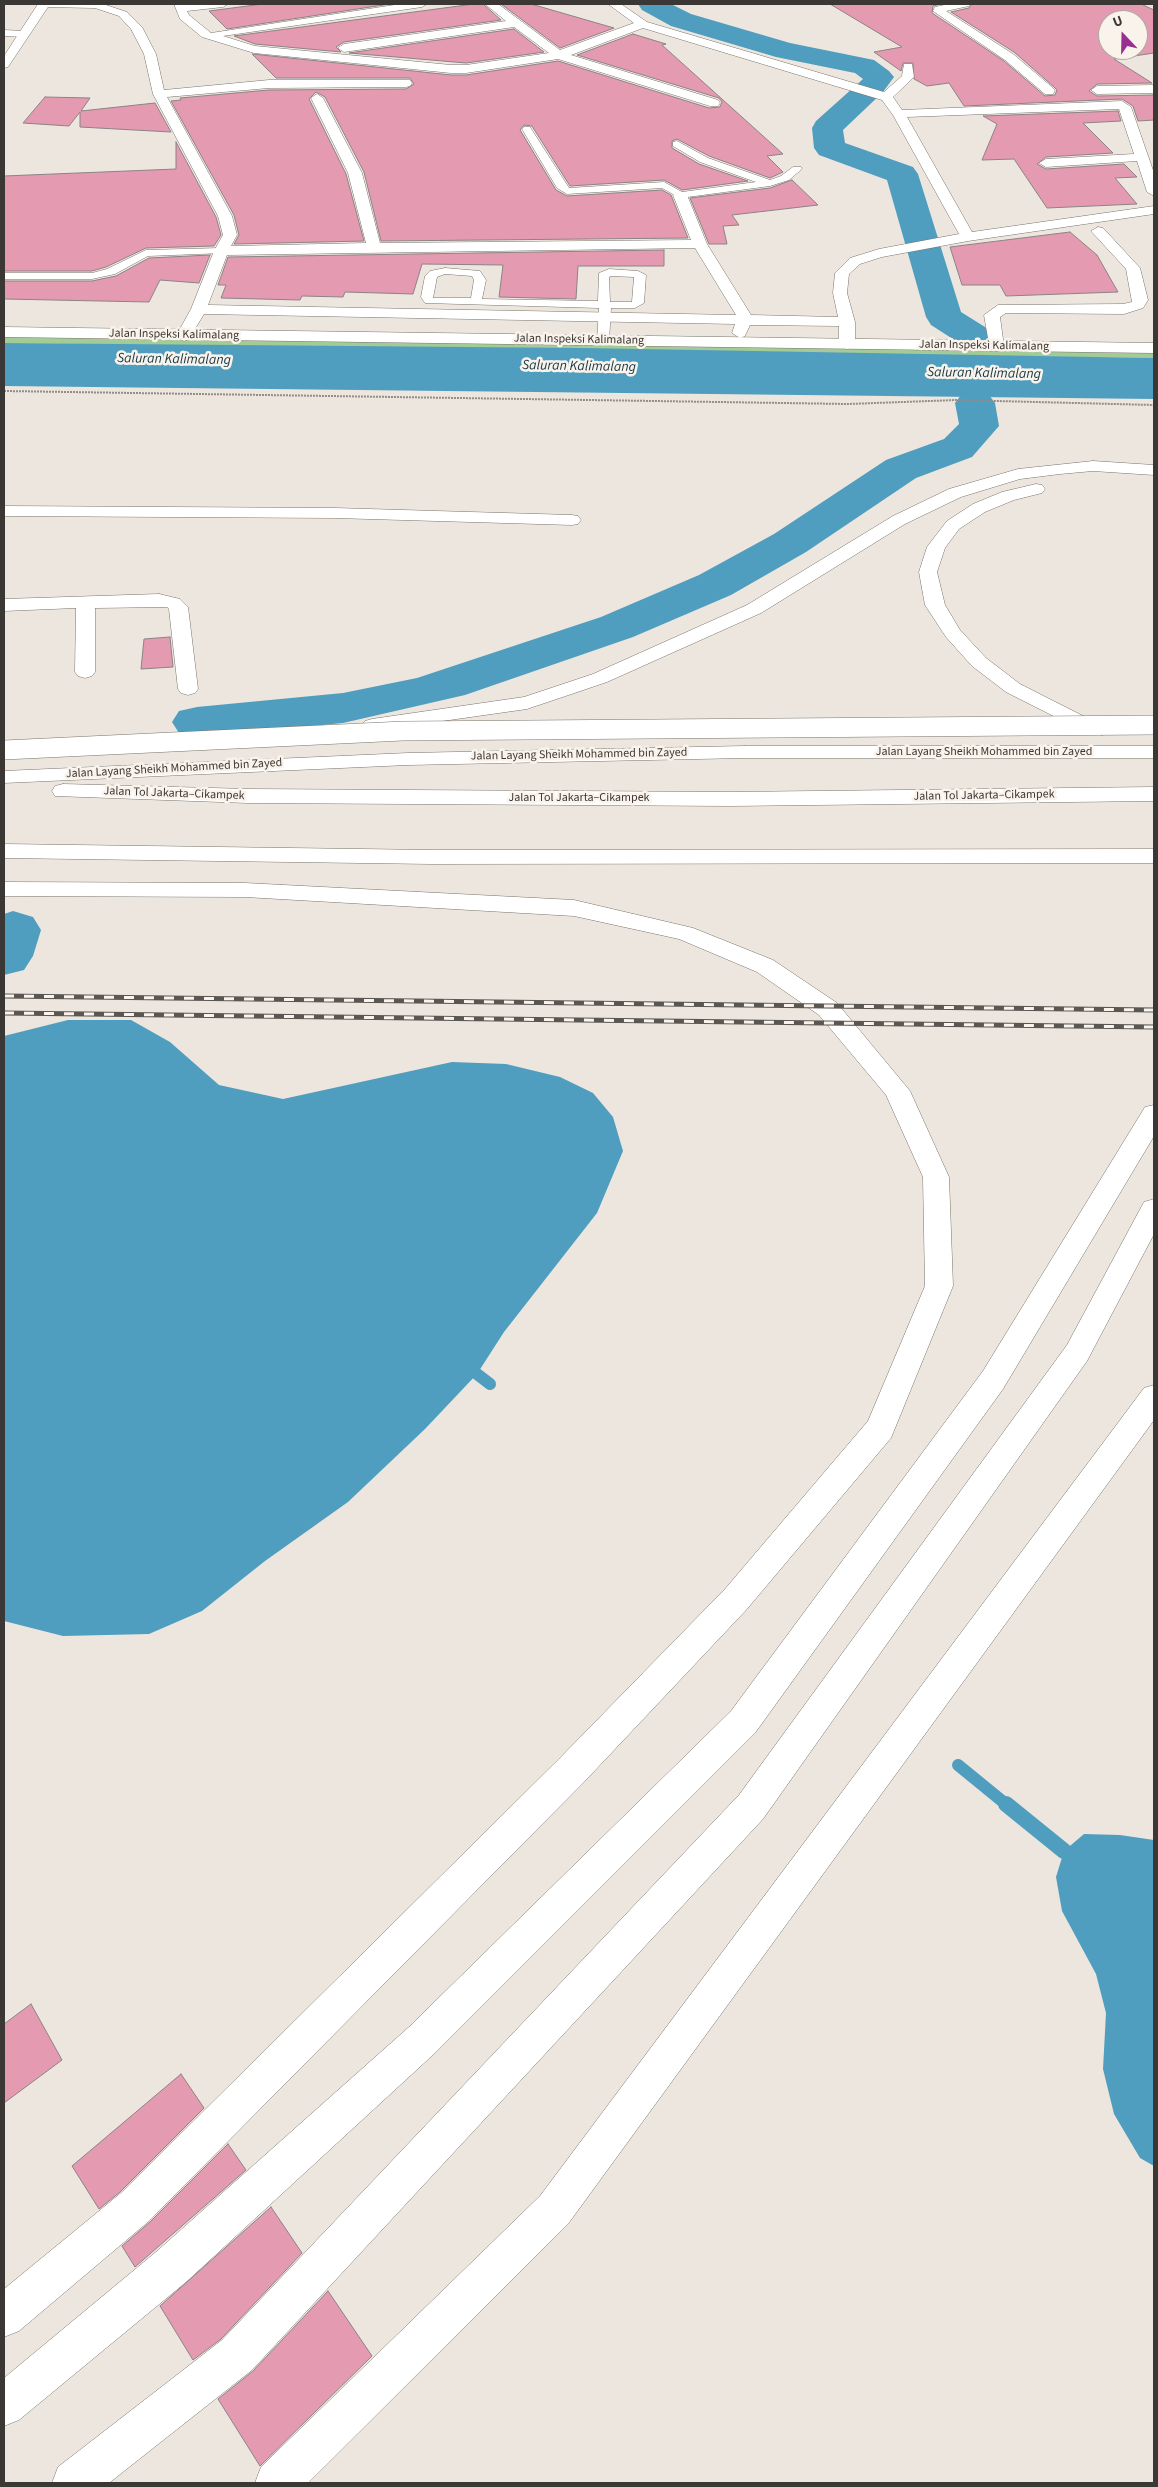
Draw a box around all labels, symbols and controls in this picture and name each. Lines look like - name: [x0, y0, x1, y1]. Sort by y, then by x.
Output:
- north arrow: [1098, 10, 1148, 60]
- text: U: [1110, 11, 1126, 33]
- street label: Jalan Inspeksi Kalimalang: [109, 327, 239, 343]
- street label: Jalan Inspeksi Kalimalang: [514, 332, 644, 348]
- street label: Jalan Inspeksi Kalimalang: [919, 338, 1049, 354]
- water label: Saluran Kalimalang: [117, 351, 231, 369]
- water label: Saluran Kalimalang: [522, 358, 636, 376]
- water label: Saluran Kalimalang: [927, 365, 1041, 383]
- street label: Jalan Layang Sheikh Mohammed bin Zayed: [876, 745, 1092, 759]
- street label: Jalan Layang Sheikh Mohammed bin Zayed: [471, 746, 687, 764]
- street label: Jalan Layang Sheikh Mohammed bin Zayed: [65, 756, 283, 782]
- street label: Jalan Tol Jakarta–Cikampek: [103, 784, 245, 804]
- street label: Jalan Tol Jakarta–Cikampek: [913, 788, 1055, 804]
- street label: Jalan Tol Jakarta–Cikampek: [508, 791, 650, 805]

